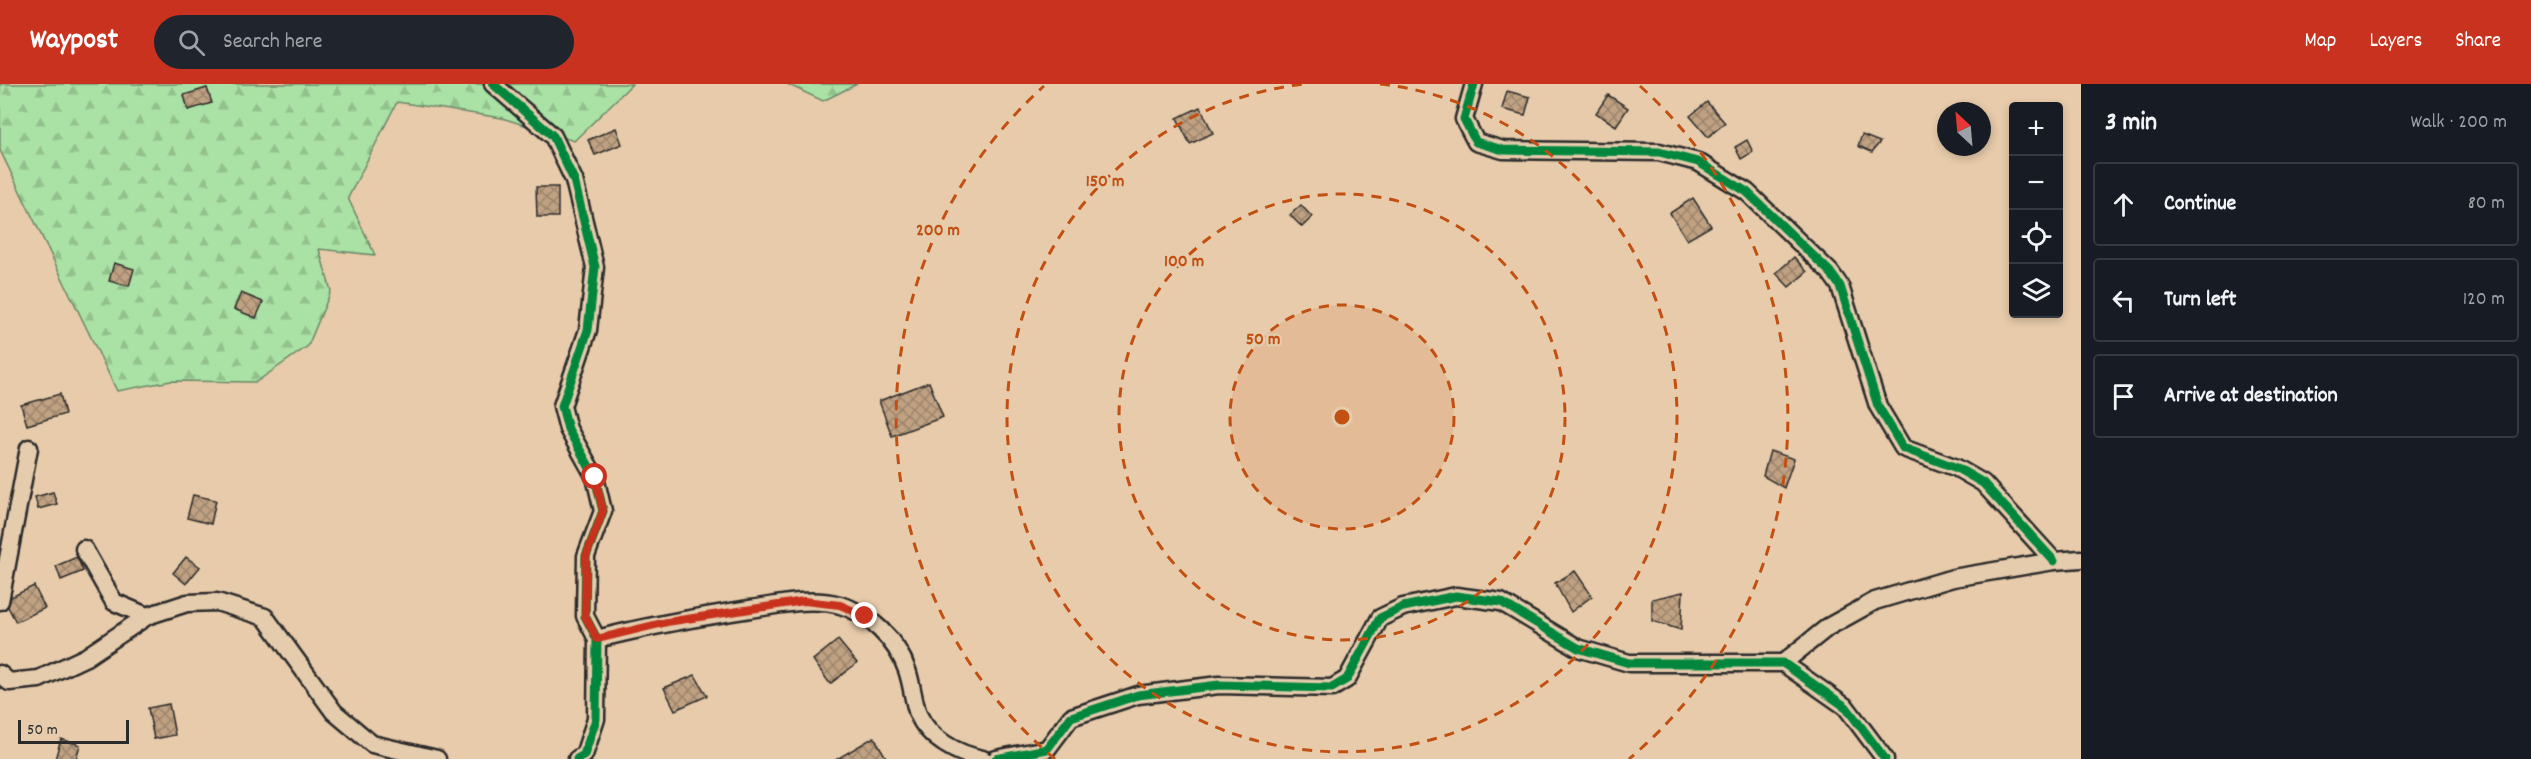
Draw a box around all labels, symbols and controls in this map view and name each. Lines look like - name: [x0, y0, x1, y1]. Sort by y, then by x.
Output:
- search box: [154, 15, 574, 69]
- text: Waypost: [30, 22, 118, 62]
- icon: search: [175, 26, 208, 59]
- text: Search here: [223, 27, 322, 58]
- text: Map: [2305, 27, 2336, 57]
- text: Layers: [2369, 27, 2422, 57]
- text: Share: [2455, 27, 2501, 57]
- north arrow: [1937, 102, 1991, 156]
- map controls: [2009, 102, 2063, 318]
- button: +: [2009, 102, 2063, 156]
- text: 3 min: [2105, 105, 2157, 142]
- text: Walk · 200 m: [2411, 109, 2507, 137]
- button: −: [2009, 156, 2063, 210]
- text: 150 m: [1086, 170, 1124, 195]
- icon: ahead: [2107, 188, 2140, 221]
- text: Continue: [2164, 189, 2236, 220]
- text: 80 m: [2468, 190, 2505, 218]
- button: locate: [2009, 210, 2063, 264]
- text: 200 m: [916, 219, 960, 244]
- text: 100 m: [1164, 250, 1204, 275]
- button: layers: [2009, 264, 2063, 318]
- icon: left: [2107, 284, 2140, 317]
- text: Turn left: [2164, 285, 2236, 316]
- text: 120 m: [2463, 286, 2505, 314]
- text: 50 m: [1246, 328, 1280, 353]
- icon: arrive: [2107, 380, 2140, 413]
- text: Arrive at destination: [2164, 381, 2338, 412]
- centre of rings: [1332, 407, 1352, 427]
- route start: [581, 463, 607, 489]
- route end: [851, 602, 877, 628]
- scale bar: [18, 717, 129, 744]
- text: 50 m: [27, 719, 58, 742]

